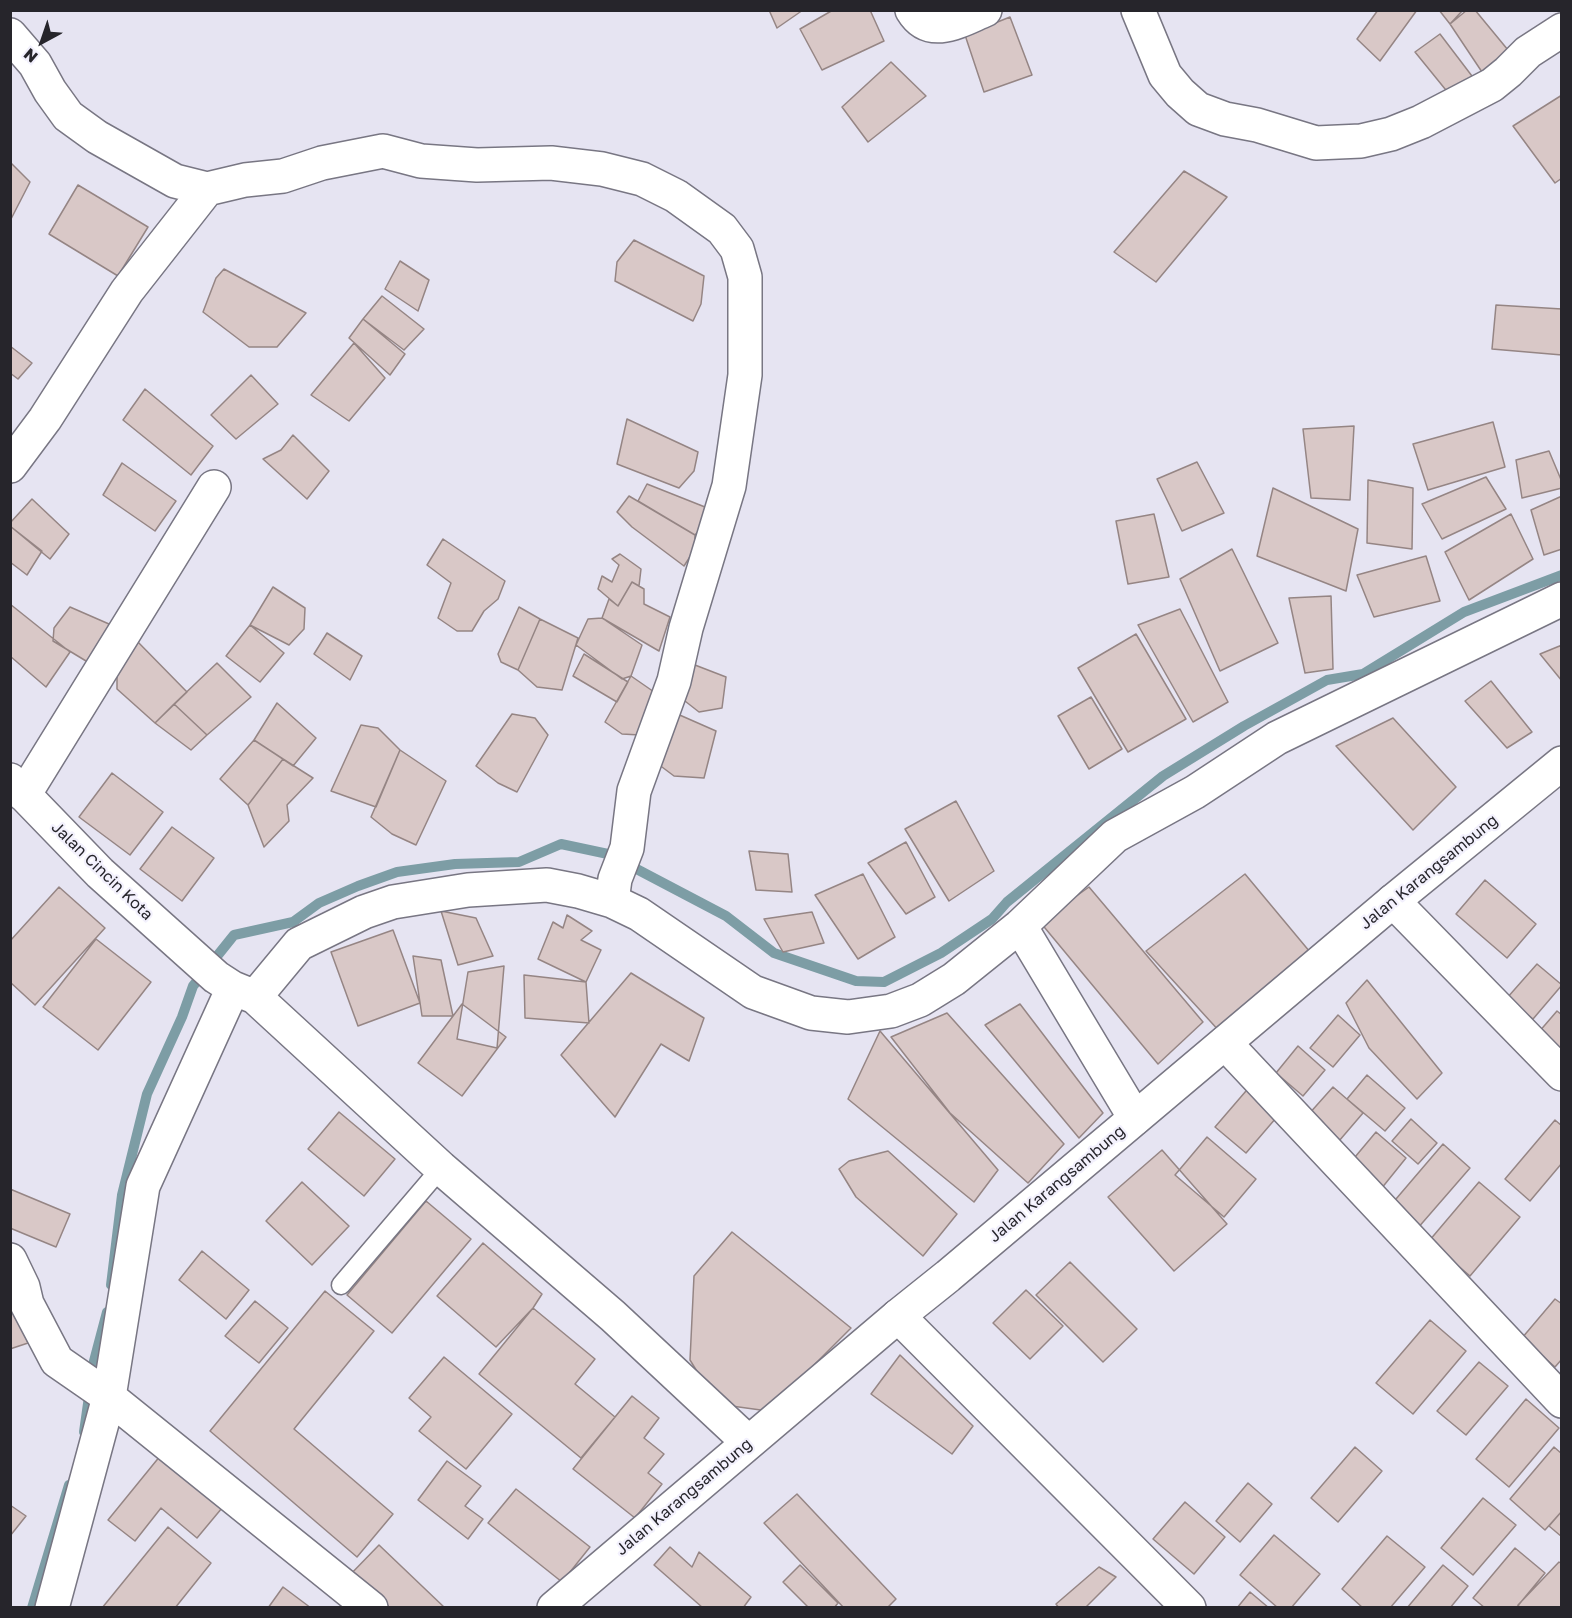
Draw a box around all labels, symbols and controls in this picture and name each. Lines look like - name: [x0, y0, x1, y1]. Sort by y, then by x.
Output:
- north arrow: [12, 12, 72, 72]
- text: N: [19, 44, 42, 67]
- street label: Jalan Karangsambung: [1356, 811, 1502, 933]
- street label: Jalan Cincin Kota: [47, 818, 157, 924]
- street label: Jalan Karangsambung: [985, 1122, 1129, 1246]
- street label: Jalan Karangsambung: [612, 1435, 756, 1559]

